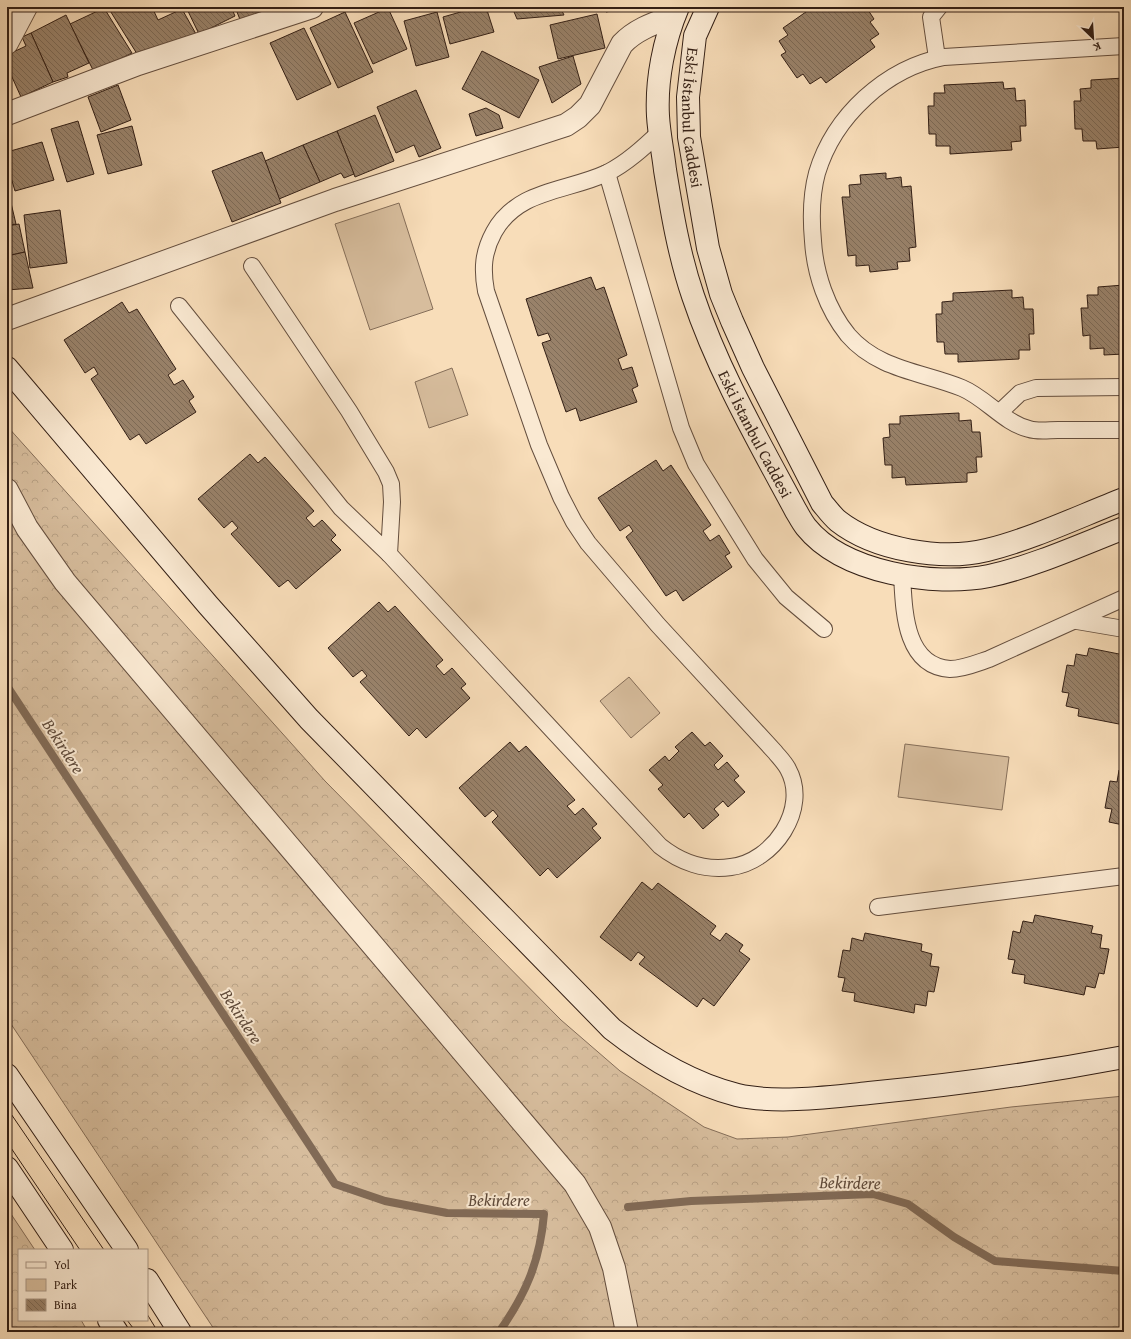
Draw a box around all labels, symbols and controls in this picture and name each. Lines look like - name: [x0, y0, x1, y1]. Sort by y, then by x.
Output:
- north arrow: [1073, 18, 1113, 58]
- text: K: [1091, 38, 1104, 56]
- street label: Eski İstanbul Caddesi: [676, 46, 710, 190]
- street label: Eski İstanbul Caddesi: [712, 366, 799, 503]
- water label: Bekirdere: [36, 713, 91, 779]
- water label: Bekirdere: [214, 983, 269, 1049]
- water label: Bekirdere: [818, 1169, 881, 1195]
- water label: Bekirdere: [467, 1187, 530, 1212]
- legend: [18, 1249, 148, 1321]
- text: Yol: [54, 1256, 71, 1273]
- text: Park: [54, 1276, 78, 1293]
- text: Bina: [54, 1296, 77, 1313]

